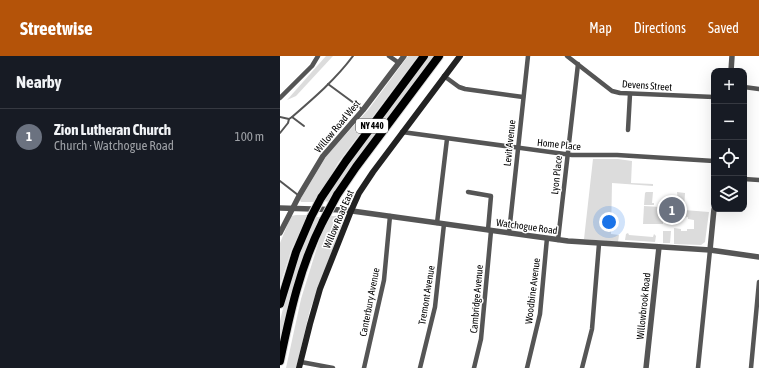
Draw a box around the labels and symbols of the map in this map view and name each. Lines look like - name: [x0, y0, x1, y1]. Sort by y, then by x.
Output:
- street label: Devens Street: [621, 78, 673, 93]
- street label: Willow Road West: [312, 98, 363, 155]
- road number: NY 440: [356, 119, 388, 133]
- street label: Levit Avenue: [502, 119, 517, 167]
- street label: Home Place: [536, 137, 582, 152]
- street label: Lyon Place: [549, 155, 564, 195]
- street label: Willow Road East: [321, 188, 356, 250]
- pin: 1: [659, 195, 685, 225]
- your location: [599, 212, 619, 232]
- street label: Watchogue Road: [496, 217, 559, 236]
- street label: Woodbine Avenue: [523, 257, 542, 325]
- street label: Tremont Avenue: [416, 264, 437, 326]
- street label: Cambridge Avenue: [468, 264, 485, 334]
- street label: Canterbury Avenue: [357, 266, 382, 337]
- street label: Willowbrook Road: [635, 272, 653, 340]

